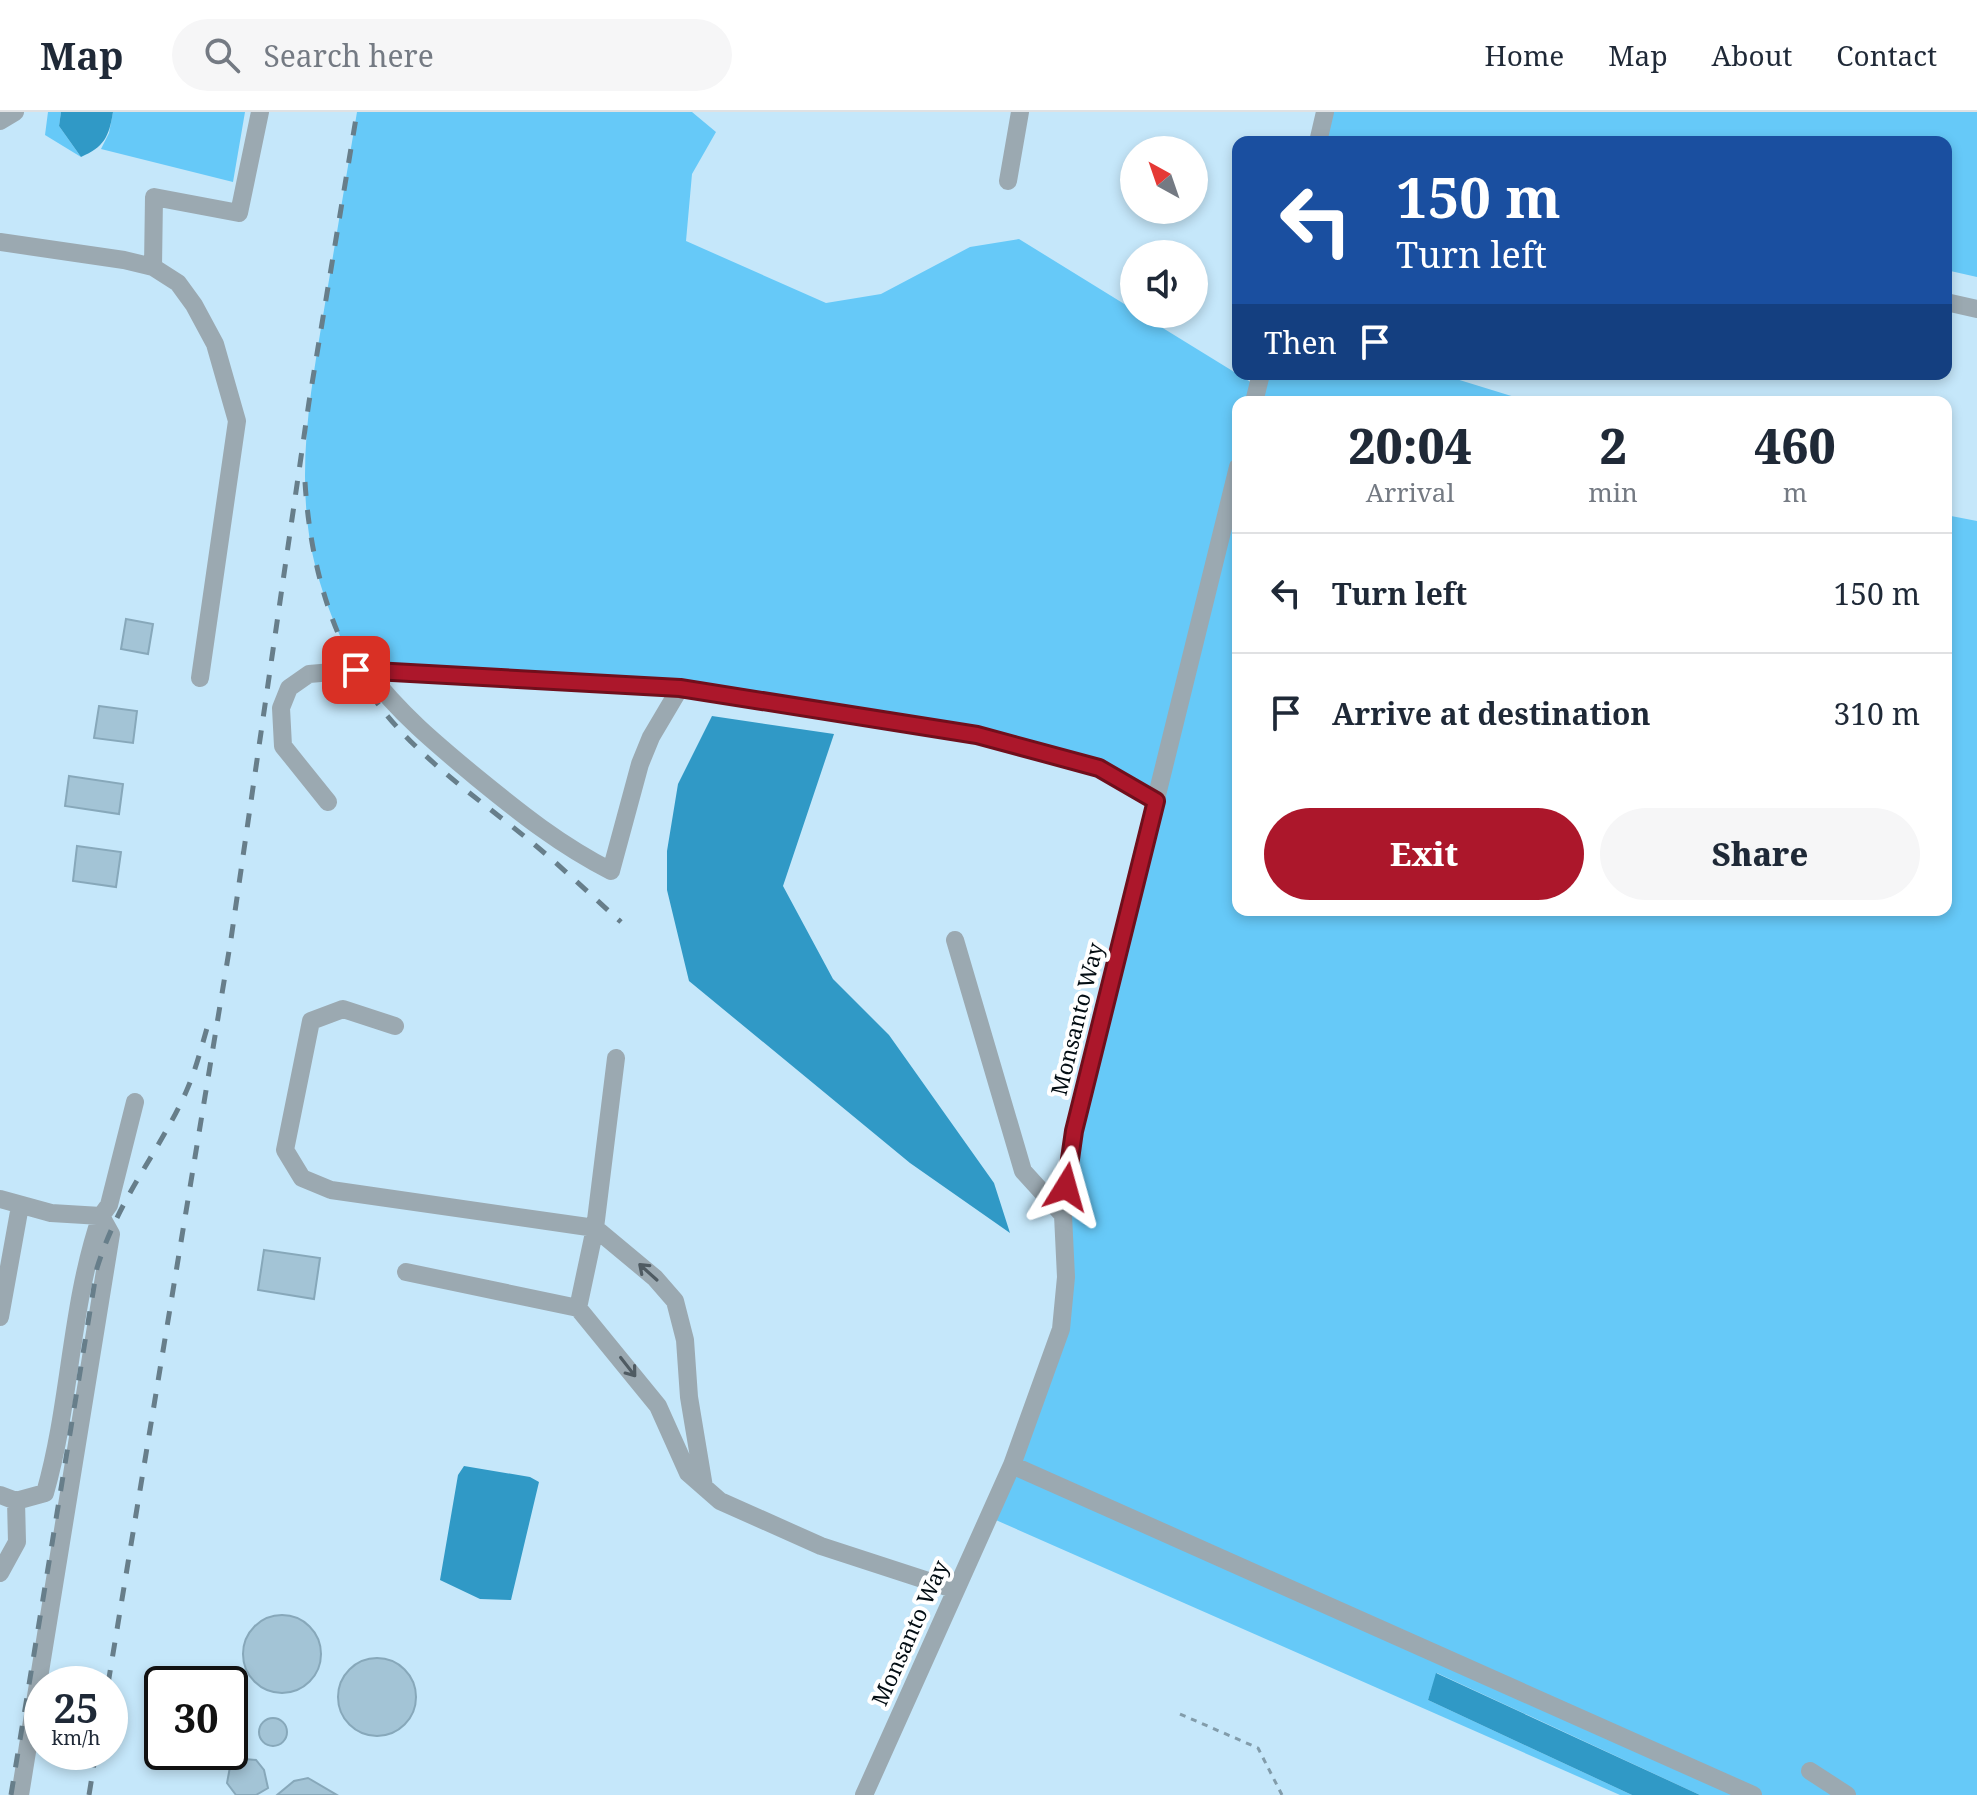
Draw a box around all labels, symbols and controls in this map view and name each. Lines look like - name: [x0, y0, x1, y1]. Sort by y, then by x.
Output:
- search box: [172, 19, 732, 91]
- text: Map: [40, 29, 124, 81]
- icon: search: [200, 33, 244, 77]
- text: Search here: [264, 35, 434, 76]
- text: Home: [1485, 36, 1564, 74]
- text: Map: [1608, 36, 1668, 74]
- text: About: [1712, 36, 1792, 74]
- text: Contact: [1836, 36, 1937, 74]
- north arrow: [1120, 136, 1208, 224]
- map controls: [1120, 136, 1208, 328]
- text: 150 m: [1396, 158, 1561, 234]
- icon: left: [1264, 168, 1368, 272]
- text: Turn left: [1396, 230, 1547, 279]
- button: sound: [1120, 240, 1208, 328]
- icon: arrive: [1353, 320, 1397, 364]
- text: Then: [1264, 322, 1337, 363]
- text: 20:04: [1348, 413, 1472, 478]
- text: 2: [1599, 413, 1627, 478]
- text: 460: [1754, 413, 1836, 478]
- text: Arrival: [1366, 474, 1455, 510]
- text: min: [1588, 474, 1638, 510]
- text: m: [1783, 474, 1807, 510]
- icon: left: [1264, 571, 1308, 615]
- text: Turn left: [1332, 573, 1467, 614]
- text: 150 m: [1834, 573, 1920, 614]
- pin: [322, 636, 390, 704]
- icon: arrive: [334, 648, 378, 692]
- icon: arrive: [1264, 691, 1308, 735]
- text: Arrive at destination: [1332, 693, 1651, 734]
- text: 310 m: [1834, 693, 1920, 734]
- button: Exit: [1264, 808, 1584, 900]
- button: Share: [1600, 808, 1920, 900]
- street label: Monsanto Way: [1043, 939, 1110, 1098]
- position arrow: [1024, 1145, 1108, 1229]
- one-way arrow: [638, 1264, 658, 1282]
- one-way arrow: [620, 1356, 637, 1377]
- street label: Monsanto Way: [864, 1555, 955, 1710]
- speed limit sign: 30: [144, 1666, 248, 1770]
- text: 25: [53, 1680, 99, 1735]
- text: km/h: [51, 1724, 101, 1751]

